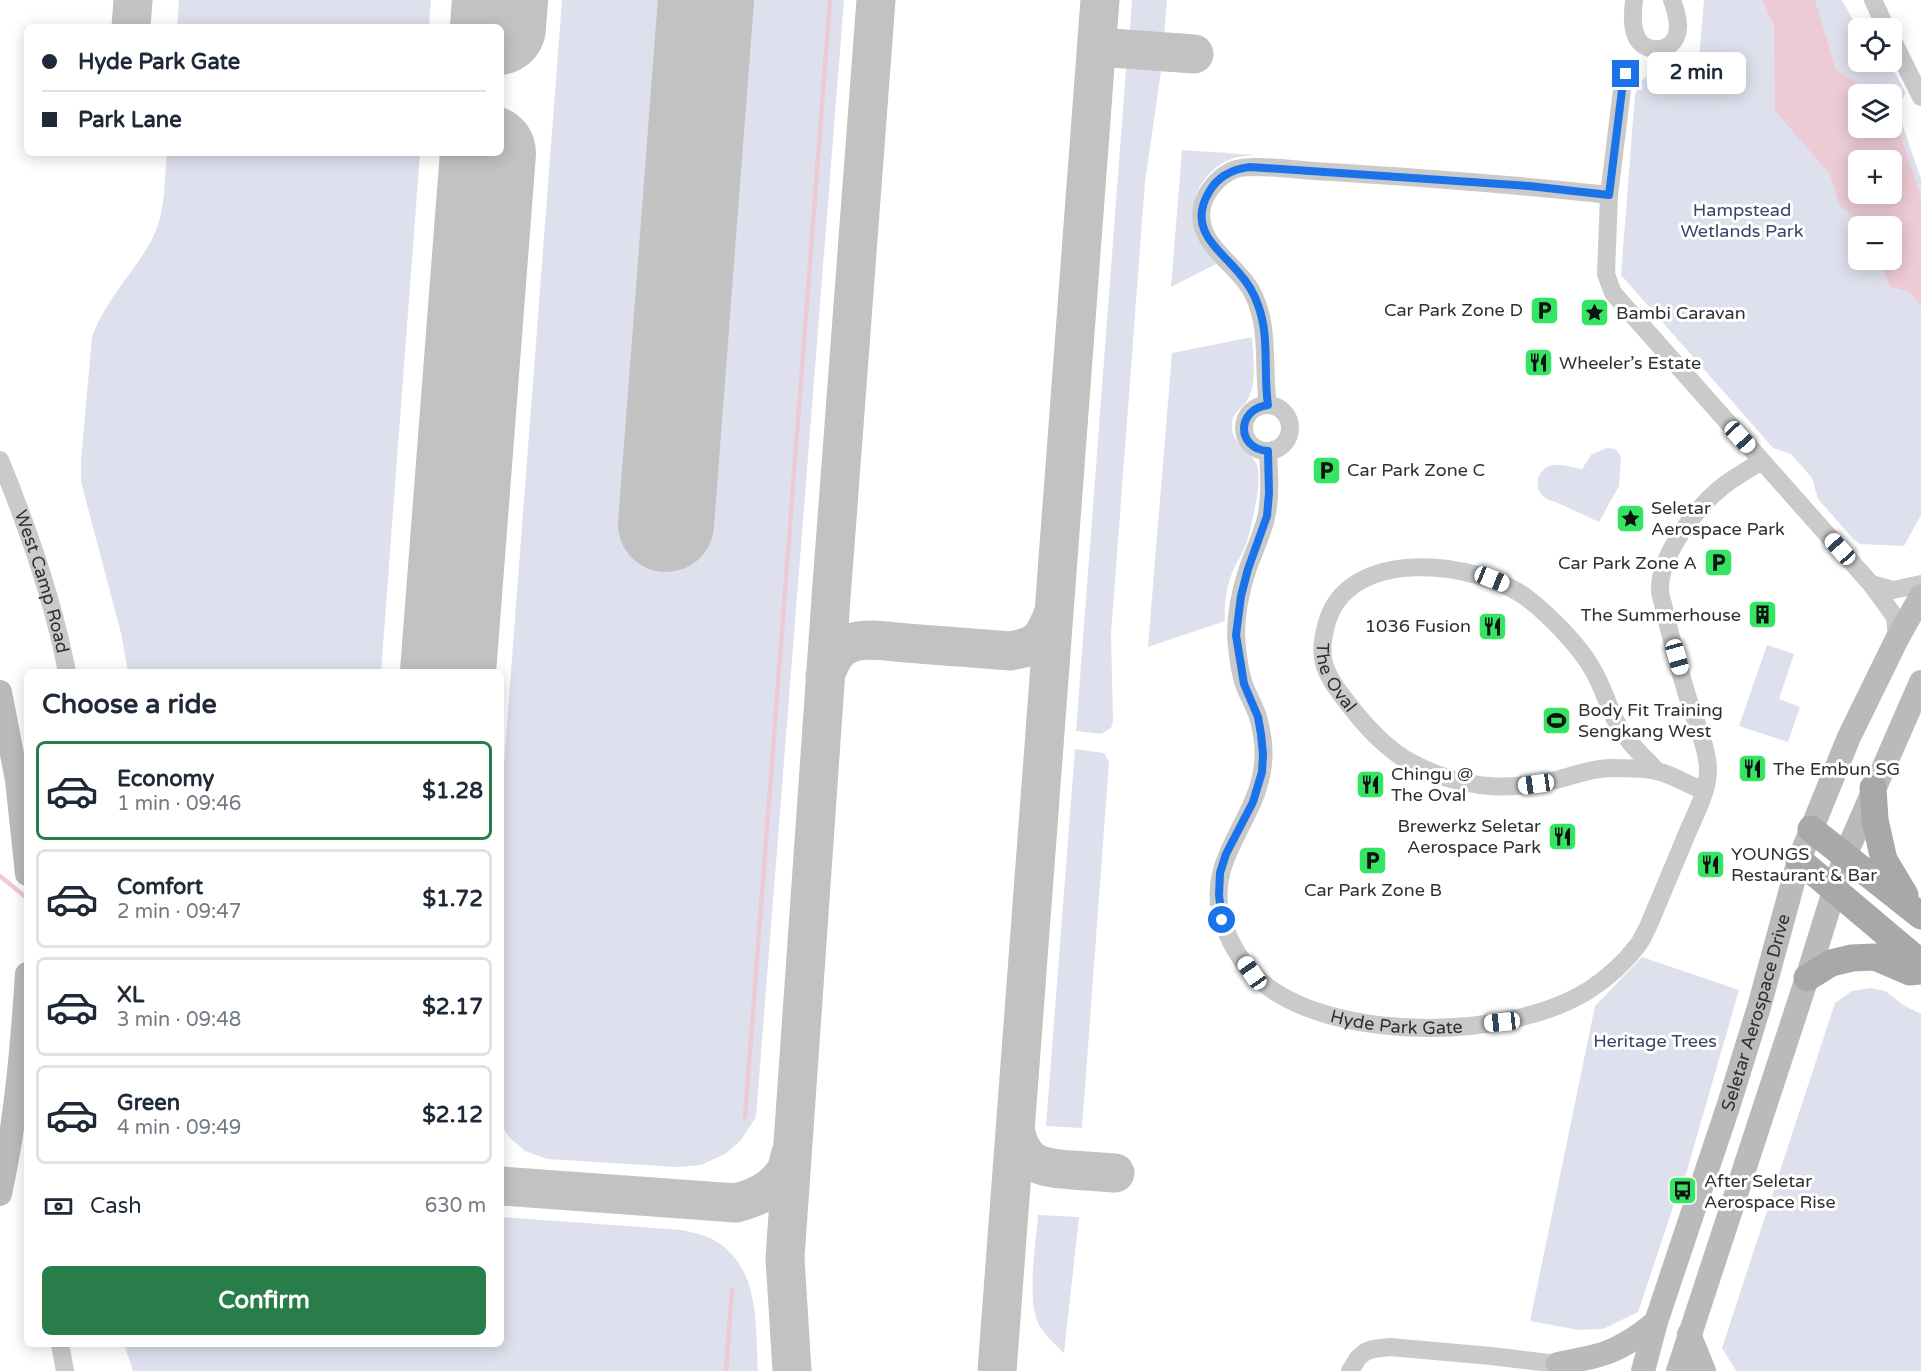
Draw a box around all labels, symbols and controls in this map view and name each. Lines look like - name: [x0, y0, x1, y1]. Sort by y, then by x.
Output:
- map controls: [1848, 18, 1902, 270]
- button: locate: [1848, 18, 1902, 72]
- text: Hyde Park Gate: [78, 49, 240, 75]
- callout: 2 min: [1647, 53, 1746, 95]
- route end: [1612, 60, 1639, 87]
- text: 2 min: [1670, 61, 1723, 85]
- button: layers: [1848, 84, 1902, 138]
- text: Park Lane: [78, 107, 182, 133]
- button: +: [1848, 150, 1902, 204]
- park label: Hampstead Wetlands Park: [1680, 199, 1804, 242]
- button: −: [1848, 216, 1902, 270]
- parking icon: Car Park Zone D: [1528, 294, 1560, 326]
- place icon: Bambi Caravan: [1579, 297, 1611, 329]
- place label: Car Park Zone D: [1384, 299, 1523, 321]
- place label: Bambi Caravan: [1616, 302, 1746, 324]
- restaurant icon: Wheeler’s Estate: [1522, 347, 1554, 379]
- place label: Wheeler’s Estate: [1559, 352, 1701, 374]
- car: [1721, 418, 1759, 456]
- parking icon: Car Park Zone C: [1310, 454, 1342, 486]
- place label: Car Park Zone C: [1347, 459, 1485, 481]
- place label: Seletar Aerospace Park: [1651, 497, 1785, 540]
- place icon: Seletar Aerospace Park: [1614, 502, 1646, 534]
- street label: West Camp Road: [10, 507, 74, 655]
- car: [1821, 530, 1859, 568]
- parking icon: Car Park Zone A: [1702, 547, 1734, 579]
- place label: Car Park Zone A: [1558, 552, 1697, 574]
- car: [1472, 564, 1512, 594]
- building icon: The Summerhouse: [1746, 599, 1778, 631]
- place label: The Summerhouse: [1581, 604, 1741, 626]
- restaurant icon: 1036 Fusion: [1476, 610, 1508, 642]
- place label: 1036 Fusion: [1365, 615, 1471, 637]
- car: [1663, 637, 1691, 677]
- street label: The Oval: [1311, 642, 1361, 716]
- text: Choose a ride: [42, 688, 217, 721]
- place label: Body Fit Training Sengkang West: [1578, 699, 1723, 742]
- sports icon: Body Fit Training Sengkang West: [1541, 704, 1573, 736]
- restaurant icon: The Embun SG: [1736, 753, 1768, 785]
- place label: The Embun SG: [1773, 758, 1900, 780]
- place label: Chingu @ The Oval: [1391, 763, 1473, 806]
- icon: car: [45, 764, 99, 818]
- text: Economy: [117, 766, 214, 792]
- restaurant icon: Chingu @ The Oval: [1354, 768, 1386, 800]
- car: [1517, 773, 1555, 795]
- text: $1.28: [422, 778, 483, 804]
- text: 1 min · 09:46: [117, 792, 241, 816]
- place label: Brewerkz Seletar Aerospace Park: [1397, 815, 1541, 858]
- restaurant icon: Brewerkz Seletar Aerospace Park: [1546, 820, 1578, 852]
- place label: YOUNGS Restaurant & Bar: [1731, 843, 1877, 886]
- parking icon: Car Park Zone B: [1357, 845, 1389, 877]
- restaurant icon: YOUNGS Restaurant & Bar: [1694, 848, 1726, 880]
- icon: car: [45, 872, 99, 926]
- text: Comfort: [117, 874, 203, 900]
- place label: Car Park Zone B: [1304, 879, 1442, 901]
- text: $1.72: [422, 886, 483, 912]
- text: 2 min · 09:47: [117, 900, 241, 924]
- route start: [1208, 906, 1235, 933]
- street label: Seletar Aerospace Drive: [1716, 911, 1795, 1114]
- car: [1234, 953, 1270, 993]
- icon: car: [45, 980, 99, 1034]
- text: XL: [117, 982, 144, 1008]
- text: $2.17: [422, 994, 483, 1020]
- street label: Hyde Park Gate: [1328, 1005, 1463, 1039]
- text: 3 min · 09:48: [117, 1008, 241, 1032]
- car: [1483, 1011, 1521, 1033]
- park label: Heritage Trees: [1593, 1030, 1717, 1052]
- icon: car: [45, 1088, 99, 1142]
- text: Green: [117, 1090, 180, 1116]
- text: $2.12: [422, 1102, 483, 1128]
- text: 4 min · 09:49: [117, 1116, 241, 1140]
- place label: After Seletar Aerospace Rise: [1704, 1170, 1836, 1213]
- bus stop icon: After Seletar Aerospace Rise: [1667, 1175, 1699, 1207]
- icon: cash: [42, 1190, 75, 1223]
- text: Cash: [90, 1193, 142, 1219]
- text: 630 m: [425, 1194, 486, 1218]
- button: Confirm: [42, 1266, 486, 1335]

